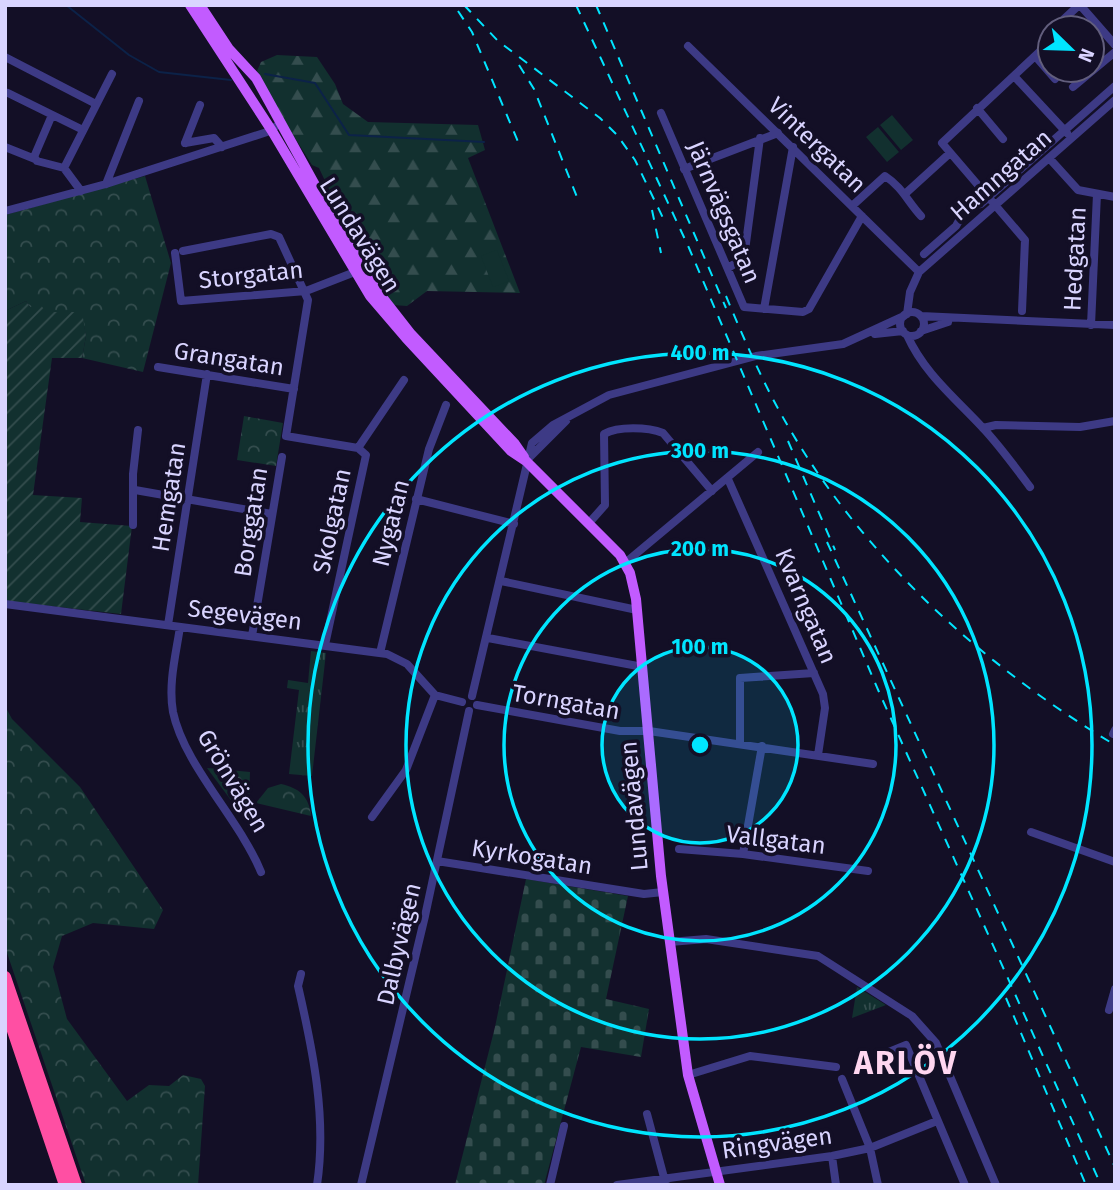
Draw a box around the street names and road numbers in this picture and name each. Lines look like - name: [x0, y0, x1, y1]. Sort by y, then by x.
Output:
- street label: Vintergatan: [762, 91, 872, 199]
- street label: Hamngatan: [945, 124, 1057, 226]
- street label: Järnvägsgatan: [681, 137, 767, 287]
- street label: Lundavägen: [314, 172, 406, 298]
- street label: Hedgatan: [1058, 206, 1092, 312]
- street label: Storgatan: [197, 256, 305, 294]
- street label: Grangatan: [172, 336, 286, 382]
- street label: Hemgatan: [147, 440, 191, 554]
- street label: Borggatan: [229, 465, 273, 579]
- street label: Skolgatan: [307, 466, 357, 576]
- street label: Nygatan: [367, 477, 415, 569]
- street label: Kvarngatan: [769, 544, 843, 668]
- street label: Segevägen: [186, 594, 304, 636]
- street label: Torngatan: [510, 679, 622, 725]
- street label: Grönvägen: [191, 724, 275, 838]
- street label: Lundavägen: [614, 740, 654, 872]
- street label: Vallgatan: [725, 820, 827, 860]
- street label: Kyrkogatan: [470, 834, 594, 880]
- street label: Dalbyvägen: [371, 880, 427, 1008]
- street label: Ringvägen: [720, 1121, 834, 1165]

